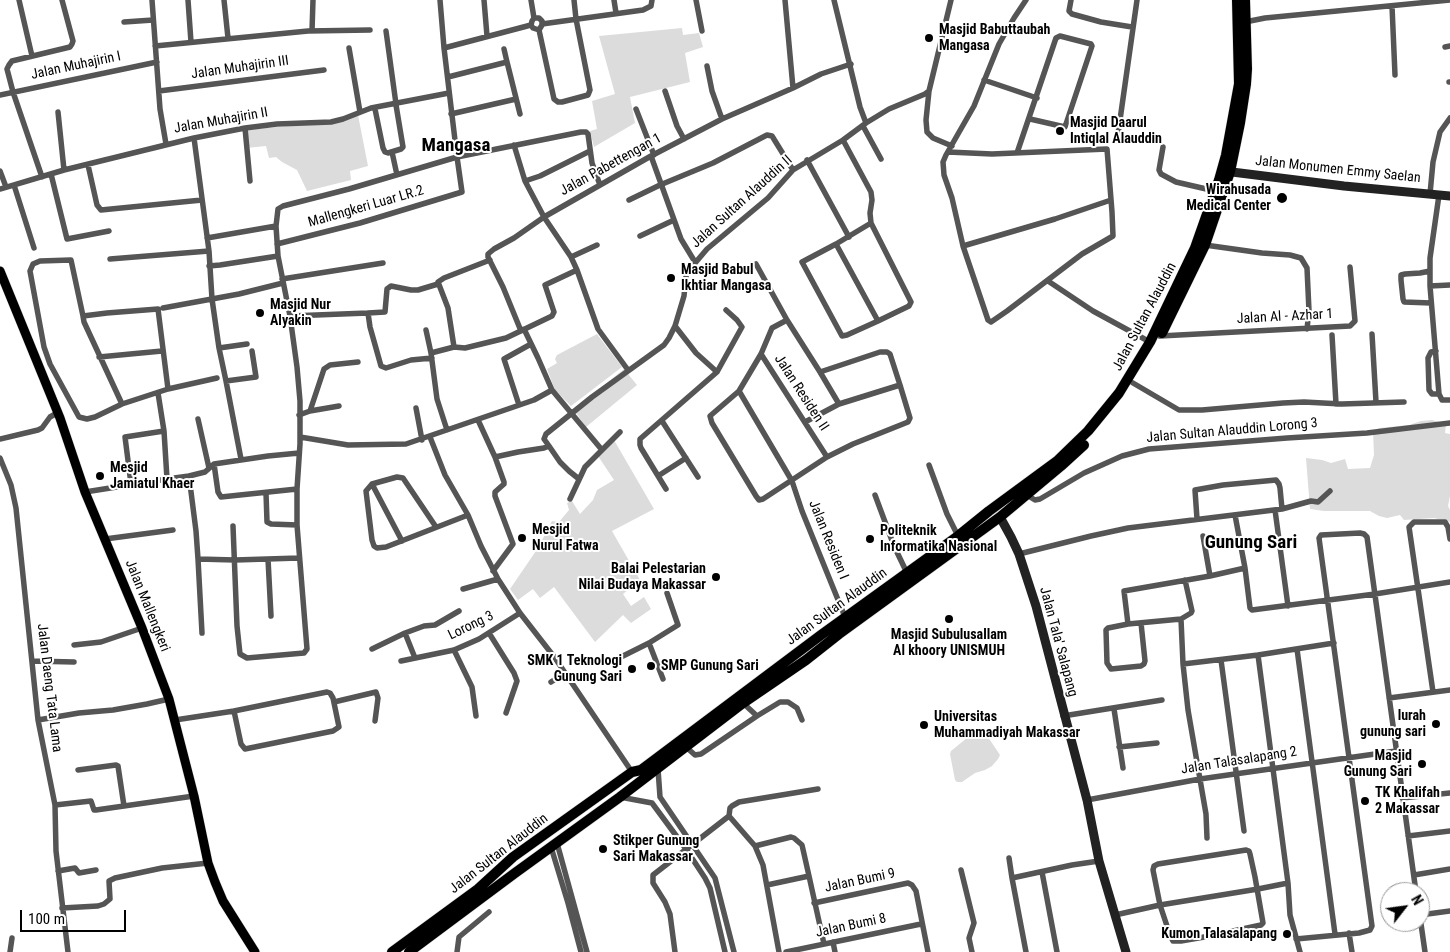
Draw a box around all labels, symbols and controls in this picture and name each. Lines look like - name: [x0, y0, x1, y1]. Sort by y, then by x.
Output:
- place label: Masjid Babuttaubah Mangasa: [939, 22, 1050, 54]
- marker: Masjid Babuttaubah Mangasa: [923, 32, 935, 44]
- street label: Jalan Muhajirin I: [29, 48, 123, 84]
- street label: Jalan Muhajirin III: [190, 53, 290, 83]
- street label: Jalan Muhajirin II: [173, 104, 269, 138]
- place label: Masjid Daarul Intiqlal Alauddin: [1070, 115, 1162, 148]
- marker: Masjid Daarul Intiqlal Alauddin: [1054, 125, 1066, 137]
- street label: Jalan Pabettengan 1: [557, 130, 665, 200]
- district label: Mangasa: [422, 135, 490, 157]
- street label: Jalan Sultan Alauddin II: [688, 152, 796, 252]
- street label: Jalan Monumen Emmy Saelan: [1255, 153, 1421, 187]
- street label: Mallengkeri Luar LR.2: [306, 182, 426, 232]
- place label: Wirahusada Medical Center: [1186, 182, 1271, 214]
- marker: Wirahusada Medical Center: [1275, 191, 1289, 205]
- street label: Jalan Sultan Alauddin: [1109, 260, 1181, 374]
- place label: Masjid Babul Ikhtiar Mangasa: [681, 262, 771, 294]
- marker: Masjid Babul Ikhtiar Mangasa: [665, 272, 677, 284]
- place label: Masjid Nur Alyakin: [270, 297, 331, 330]
- street label: Jalan Al - Azhar 1: [1236, 306, 1334, 328]
- marker: Masjid Nur Alyakin: [254, 307, 266, 319]
- street label: Jalan Residen II: [770, 352, 832, 434]
- street label: Jalan Sultan Alauddin Lorong 3: [1146, 415, 1318, 447]
- place label: Mesjid Jamiatul Khaer: [110, 460, 194, 492]
- marker: Mesjid Jamiatul Khaer: [94, 470, 106, 482]
- street label: Jalan Residen I: [804, 498, 852, 582]
- place label: Mesjid Nurul Fatwa: [532, 522, 599, 554]
- place label: Politeknik Informatika Nasional: [880, 523, 997, 556]
- marker: Mesjid Nurul Fatwa: [516, 532, 528, 544]
- district label: Gunung Sari: [1205, 532, 1297, 554]
- marker: Politeknik Informatika Nasional: [864, 533, 876, 545]
- street label: Jalan Mallengkeri: [121, 558, 173, 654]
- place label: Balai Pelestarian Nilai Budaya Makassar: [578, 561, 706, 594]
- street label: Jalan Sultan Alauddin: [783, 565, 891, 649]
- marker: Balai Pelestarian Nilai Budaya Makassar: [710, 571, 722, 583]
- street label: Jalan Tala' Salapang: [1035, 585, 1081, 699]
- street label: Lorong 3: [445, 608, 497, 644]
- marker: Masjid Subulusallam Al khoory UNISMUH: [943, 613, 955, 625]
- street label: Jalan Daeng Tata Lama: [33, 623, 65, 753]
- place label: Masjid Subulusallam Al khoory UNISMUH: [891, 627, 1007, 660]
- place label: SMK 1 Teknologi Gunung Sari: [527, 653, 622, 686]
- place label: SMP Gunung Sari: [661, 658, 759, 674]
- marker: SMP Gunung Sari: [645, 660, 657, 672]
- marker: SMK 1 Teknologi Gunung Sari: [626, 663, 638, 675]
- place label: lurah gunung sari: [1360, 708, 1426, 740]
- place label: Universitas Muhammadiyah Makassar: [934, 709, 1080, 742]
- marker: lurah gunung sari: [1430, 718, 1442, 730]
- marker: Universitas Muhammadiyah Makassar: [918, 719, 930, 731]
- street label: Jalan Talasalapang 2: [1180, 744, 1298, 778]
- place label: Masjid Gunung Sari: [1344, 748, 1412, 780]
- marker: Masjid Gunung Sari: [1416, 758, 1428, 770]
- place label: TK Khalifah 2 Makassar: [1375, 785, 1440, 818]
- marker: TK Khalifah 2 Makassar: [1359, 795, 1371, 807]
- street label: Jalan Sultan Alauddin: [447, 810, 551, 898]
- place label: Stikper Gunung Sari Makassar: [613, 833, 699, 866]
- marker: Stikper Gunung Sari Makassar: [597, 843, 609, 855]
- street label: Jalan Bumi 9: [823, 865, 897, 897]
- north arrow: [1380, 882, 1430, 932]
- text: N: [1408, 892, 1426, 908]
- scale bar: [22, 900, 129, 932]
- text: 100 m: [28, 910, 65, 928]
- street label: Jalan Bumi 8: [814, 910, 888, 942]
- place label: Kumon Talasalapang: [1161, 926, 1277, 942]
- marker: Kumon Talasalapang: [1281, 928, 1293, 940]

